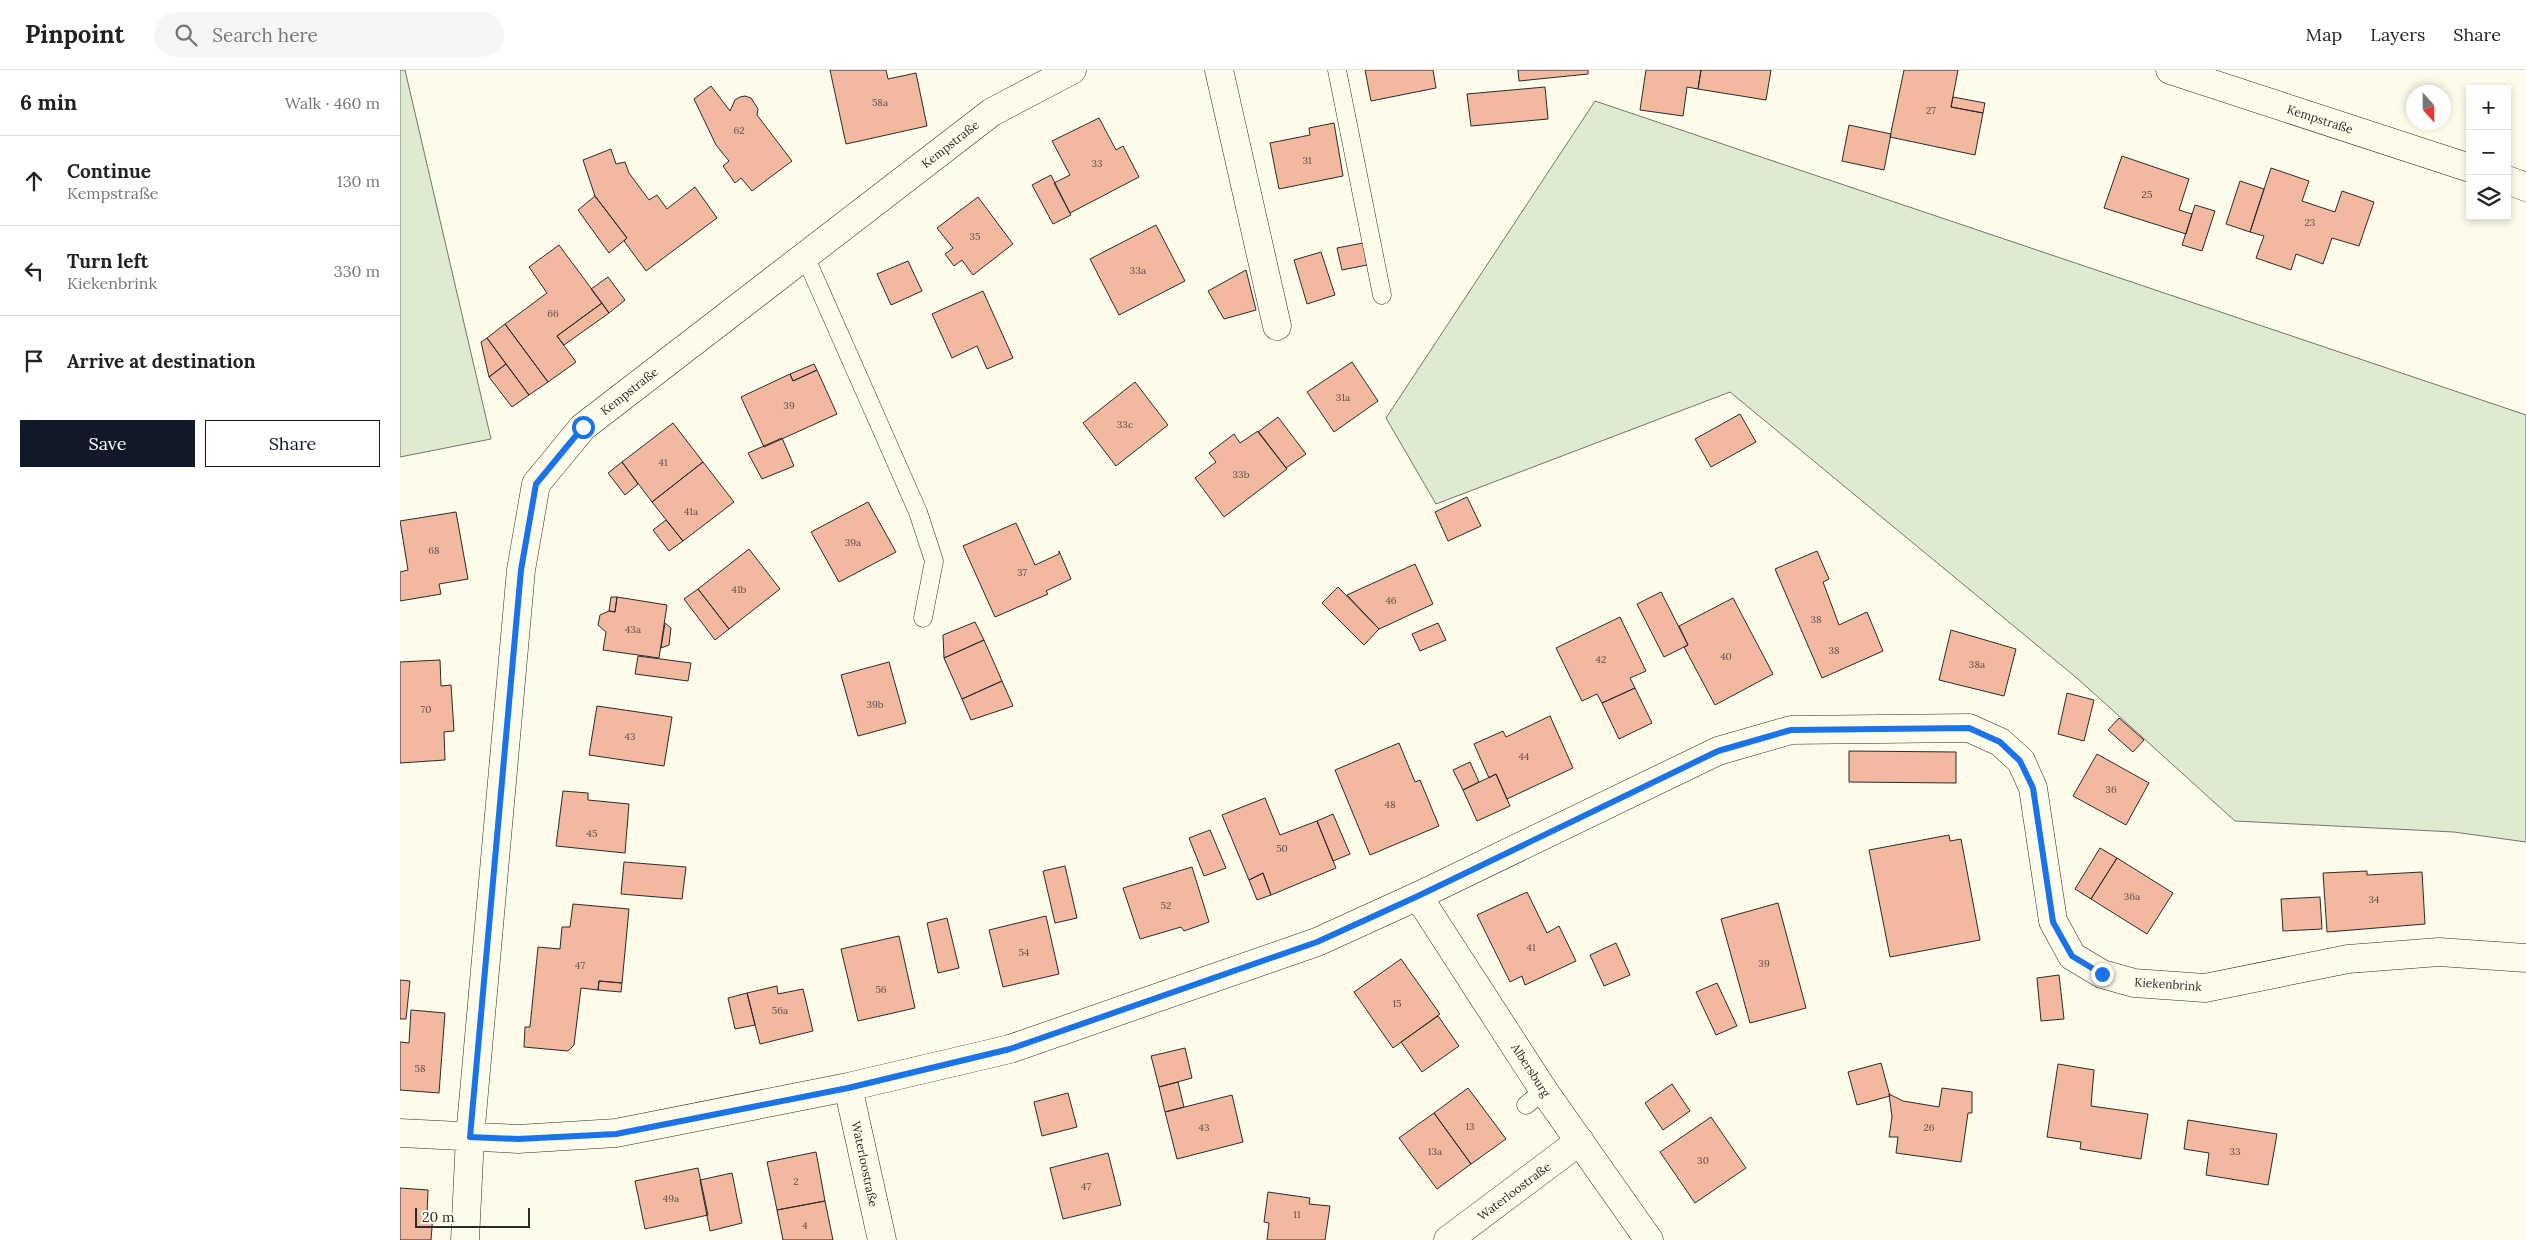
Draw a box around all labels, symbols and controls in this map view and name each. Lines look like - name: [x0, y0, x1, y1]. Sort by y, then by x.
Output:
- search box: [154, 12, 504, 57]
- text: Pinpoint: [25, 19, 124, 50]
- icon: search: [172, 21, 200, 49]
- text: Search here: [212, 23, 318, 47]
- text: Map: [2306, 23, 2342, 46]
- text: Layers: [2370, 23, 2425, 46]
- text: Share: [2453, 23, 2501, 46]
- north arrow: [2406, 85, 2451, 130]
- map controls: [2466, 85, 2511, 220]
- button: +: [2466, 85, 2511, 130]
- text: 6 min: [20, 89, 77, 116]
- text: Walk · 460 m: [285, 93, 380, 113]
- house number: 58a: [872, 96, 888, 109]
- street label: Kempstraße: [2285, 101, 2355, 137]
- house number: 27: [1926, 104, 1936, 117]
- street label: Kempstraße: [918, 117, 982, 171]
- house number: 62: [733, 124, 745, 137]
- button: −: [2466, 130, 2511, 175]
- house number: 31: [1302, 154, 1312, 167]
- house number: 33: [1091, 157, 1103, 170]
- text: Continue: [67, 159, 151, 183]
- icon: ahead: [20, 167, 48, 195]
- text: 130 m: [337, 171, 380, 191]
- button: layers: [2466, 175, 2511, 220]
- text: Kempstraße: [67, 183, 158, 203]
- house number: 25: [2142, 188, 2152, 201]
- house number: 23: [2305, 216, 2316, 229]
- house number: 35: [969, 230, 981, 243]
- text: Turn left: [67, 249, 148, 273]
- icon: left: [20, 257, 48, 285]
- text: 330 m: [334, 261, 380, 281]
- house number: 33a: [1130, 264, 1146, 277]
- text: Kiekenbrink: [67, 273, 157, 293]
- house number: 66: [547, 307, 559, 320]
- icon: arrive: [20, 347, 48, 375]
- text: Arrive at destination: [67, 349, 256, 373]
- street label: Kempstraße: [597, 364, 661, 418]
- house number: 31a: [1336, 391, 1350, 404]
- house number: 39: [783, 399, 795, 412]
- route start: [572, 416, 595, 439]
- house number: 33c: [1117, 418, 1133, 431]
- button: Save: [20, 420, 195, 467]
- button: Share: [205, 420, 380, 467]
- house number: 41: [658, 456, 668, 469]
- house number: 33b: [1233, 468, 1250, 481]
- house number: 41a: [684, 505, 698, 518]
- house number: 39a: [845, 536, 861, 549]
- house number: 68: [428, 544, 440, 557]
- house number: 37: [1017, 566, 1027, 579]
- house number: 41b: [732, 583, 747, 596]
- house number: 46: [1385, 594, 1397, 607]
- house number: 38: [1810, 613, 1822, 626]
- house number: 43a: [625, 623, 641, 636]
- house number: 38: [1828, 644, 1840, 657]
- house number: 40: [1720, 650, 1732, 663]
- house number: 42: [1596, 653, 1606, 666]
- house number: 38a: [1969, 658, 1985, 671]
- house number: 39b: [866, 698, 884, 711]
- house number: 70: [421, 703, 431, 716]
- house number: 43: [625, 730, 636, 743]
- house number: 44: [1519, 750, 1530, 763]
- house number: 36: [2105, 783, 2117, 796]
- house number: 48: [1384, 798, 1396, 811]
- house number: 45: [587, 827, 597, 840]
- house number: 50: [1276, 842, 1288, 855]
- house number: 36a: [2124, 890, 2140, 903]
- house number: 34: [2369, 893, 2380, 906]
- house number: 52: [1161, 899, 1171, 912]
- house number: 41: [1526, 941, 1536, 954]
- house number: 54: [1019, 946, 1030, 959]
- house number: 39: [1758, 957, 1770, 970]
- house number: 47: [575, 959, 585, 972]
- route end: [2091, 963, 2114, 986]
- street label: Kiekenbrink: [2134, 974, 2203, 994]
- house number: 56: [875, 983, 887, 996]
- house number: 15: [1392, 997, 1402, 1010]
- house number: 56a: [772, 1004, 788, 1017]
- street label: Albersburg: [1508, 1040, 1554, 1100]
- house number: 58: [414, 1062, 426, 1075]
- street label: Waterloostraße: [849, 1120, 882, 1209]
- house number: 13: [1465, 1120, 1475, 1133]
- house number: 43: [1199, 1121, 1210, 1134]
- house number: 26: [1923, 1121, 1935, 1134]
- house number: 13a: [1428, 1145, 1442, 1158]
- house number: 33: [2229, 1145, 2241, 1158]
- house number: 30: [1697, 1154, 1709, 1167]
- street label: Waterloostraße: [1475, 1158, 1554, 1223]
- house number: 2: [793, 1175, 799, 1188]
- house number: 47: [1081, 1180, 1091, 1193]
- house number: 49a: [663, 1192, 679, 1205]
- scale bar: [415, 1205, 530, 1228]
- text: 20 m: [422, 1208, 454, 1226]
- house number: 11: [1293, 1208, 1301, 1221]
- house number: 4: [802, 1219, 808, 1232]

